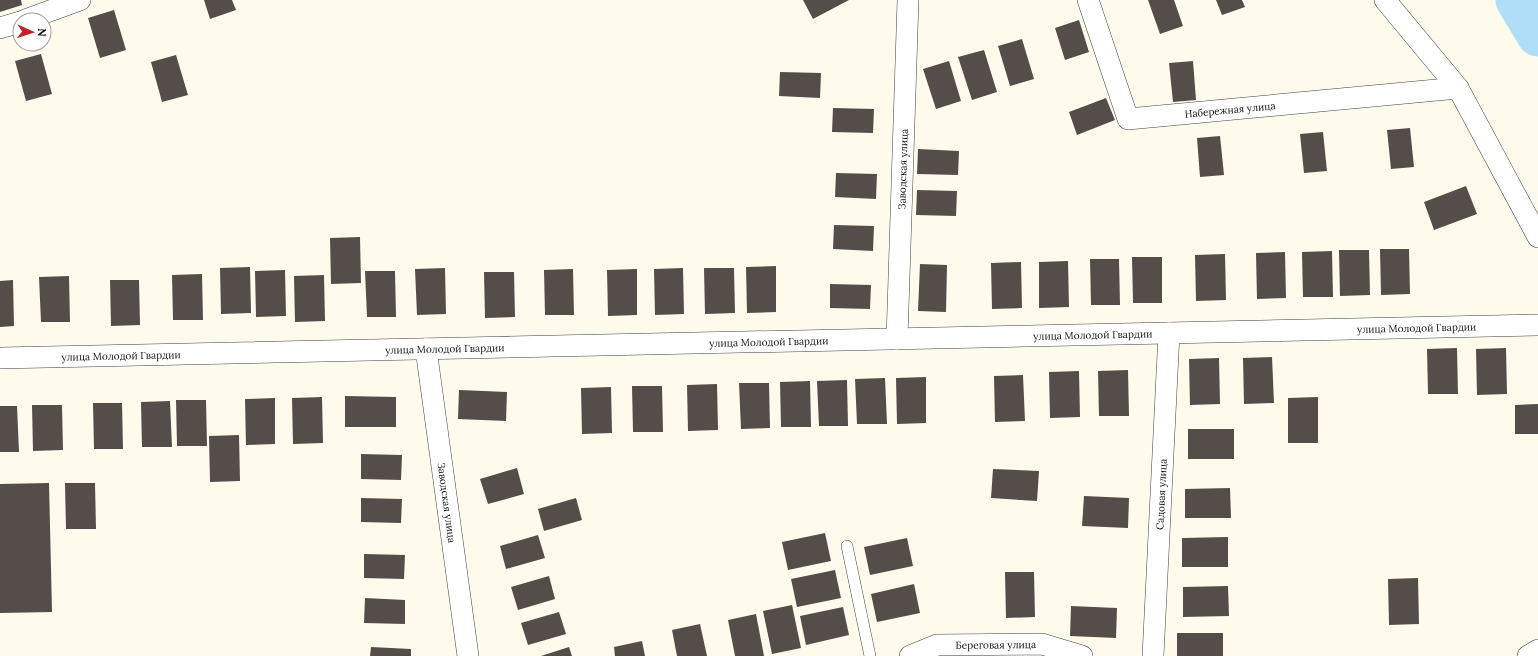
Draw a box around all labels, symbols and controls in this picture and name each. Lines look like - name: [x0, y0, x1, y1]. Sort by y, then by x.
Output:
- north arrow: [12, 12, 52, 52]
- text: N: [35, 28, 49, 38]
- street label: Набережная улица: [1184, 99, 1276, 121]
- street label: Заводская улица: [895, 128, 911, 210]
- street label: улица Молодой Гвардии: [1357, 320, 1476, 336]
- street label: улица Молодой Гвардии: [1033, 327, 1153, 343]
- street label: улица Молодой Гвардии: [709, 334, 829, 350]
- street label: улица Молодой Гвардии: [385, 341, 505, 357]
- street label: улица Молодой Гвардии: [61, 348, 181, 364]
- street label: Садовая улица: [1153, 458, 1170, 530]
- street label: Заводская улица: [435, 462, 458, 544]
- street label: Береговая улица: [955, 638, 1036, 652]

